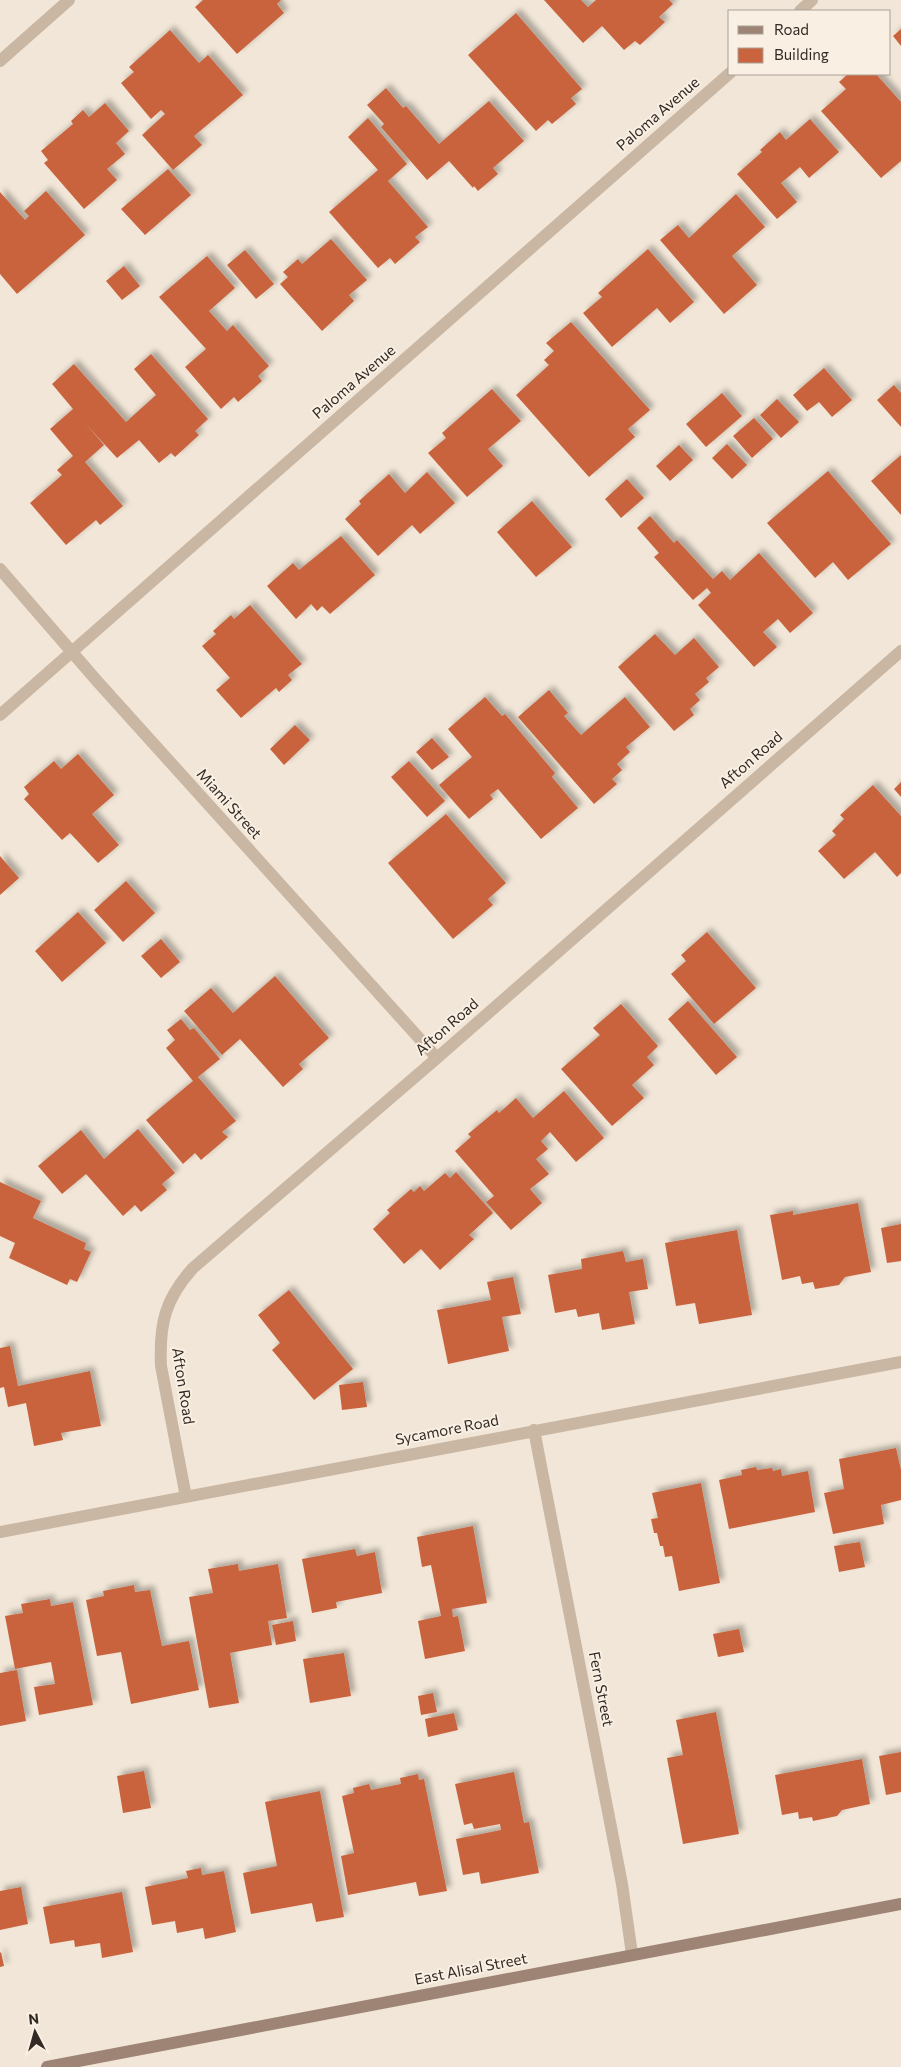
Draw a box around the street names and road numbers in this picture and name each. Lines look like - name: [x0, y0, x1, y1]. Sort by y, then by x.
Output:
- street label: Paloma Avenue: [612, 72, 702, 154]
- street label: Paloma Avenue: [308, 340, 398, 422]
- street label: Afton Road: [715, 727, 785, 791]
- street label: Miami Street: [194, 765, 266, 842]
- street label: Afton Road: [411, 994, 481, 1058]
- street label: Afton Road: [169, 1346, 199, 1426]
- street label: Sycamore Road: [394, 1410, 500, 1448]
- street label: Fern Street: [586, 1650, 618, 1728]
- street label: East Alisal Street: [413, 1948, 529, 1988]

